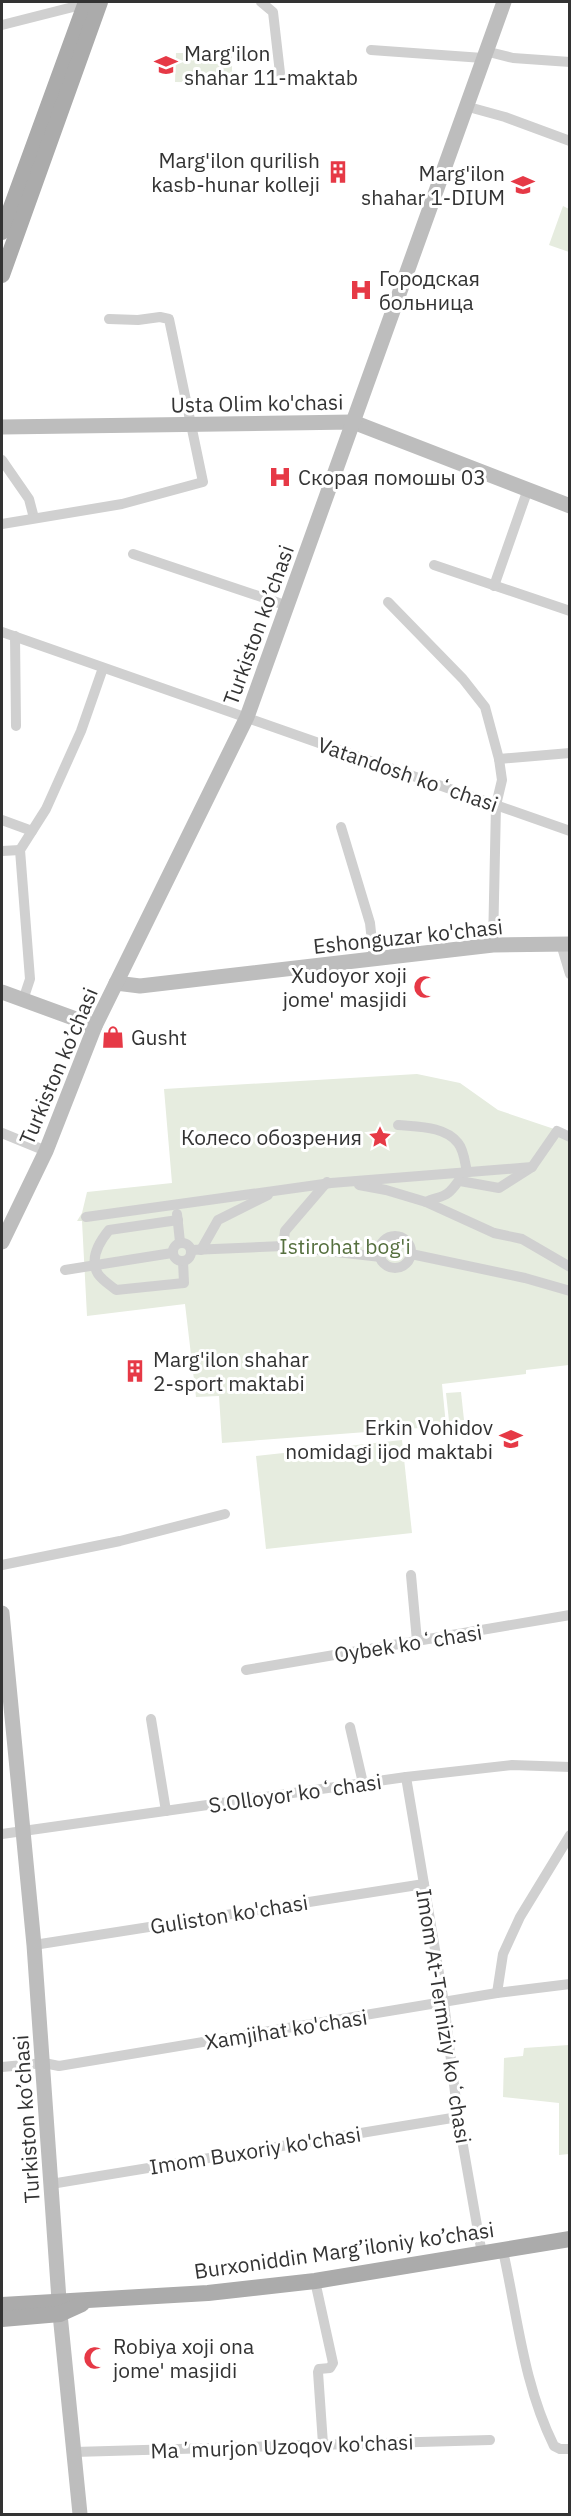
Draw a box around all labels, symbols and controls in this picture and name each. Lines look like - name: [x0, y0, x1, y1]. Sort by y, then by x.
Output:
- place label: Marg'ilon shahar 11-maktab: [184, 39, 358, 91]
- school or university icon: Marg'ilon shahar 11-maktab: [153, 52, 179, 78]
- place label: Marg'ilon qurilish kasb-hunar kolleji: [151, 146, 320, 198]
- building icon: Marg'ilon qurilish kasb-hunar kolleji: [325, 159, 351, 185]
- place label: Marg'ilon shahar 1-DIUM: [361, 159, 505, 211]
- school or university icon: Marg'ilon shahar 1-DIUM: [510, 172, 536, 198]
- place label: Городская больница: [379, 264, 480, 316]
- hospital icon: Городская больница: [348, 277, 374, 303]
- street label: Usta Olim ko'chasi: [170, 387, 344, 419]
- place label: Скорая помошы 03: [298, 463, 486, 491]
- hospital icon: Скорая помошы 03: [267, 464, 293, 490]
- street label: Turkiston ko’chasi: [216, 541, 300, 709]
- street label: Vatandosh koʻchasi: [314, 730, 502, 818]
- street label: Eshonguzar ko'chasi: [312, 912, 504, 960]
- place label: Xudoyor xoji jome' masjidi: [283, 961, 407, 1013]
- mosque icon: Xudoyor xoji jome' masjidi: [412, 974, 438, 1000]
- street label: Turkiston ko’chasi: [12, 983, 104, 1149]
- place label: Gusht: [131, 1023, 187, 1051]
- shop icon: Gusht: [100, 1024, 126, 1050]
- place label: Колесо обозрения: [181, 1123, 362, 1151]
- place icon: Колесо обозрения: [367, 1124, 393, 1150]
- park label: Istirohat bog'i: [279, 1232, 411, 1260]
- place label: Marg'ilon shahar 2-sport maktabi: [153, 1345, 309, 1397]
- building icon: Marg'ilon shahar 2-sport maktabi: [122, 1358, 148, 1384]
- place label: Erkin Vohidov nomidagi ijod maktabi: [285, 1413, 493, 1465]
- school or university icon: Erkin Vohidov nomidagi ijod maktabi: [498, 1426, 524, 1452]
- street label: Oybek koʻchasi: [332, 1617, 484, 1669]
- street label: S.Olloyor koʻchasi: [207, 1767, 383, 1819]
- street label: Imom At-Termiziy koʻchasi: [410, 1887, 478, 2145]
- street label: Guliston ko'chasi: [148, 1888, 310, 1940]
- street label: Xamjihat ko'chasi: [203, 2002, 369, 2056]
- street label: Turkiston ko’chasi: [6, 2034, 46, 2204]
- street label: Imom Buxoriy ko'chasi: [147, 2119, 363, 2181]
- street label: Burxoniddin Marg’iloniy ko’chasi: [192, 2215, 496, 2285]
- place label: Robiya xoji ona jome' masjidi: [113, 2332, 254, 2384]
- mosque icon: Robiya xoji ona jome' masjidi: [82, 2345, 108, 2371]
- street label: Maʼmurjon Uzoqov ko'chasi: [150, 2427, 414, 2465]

